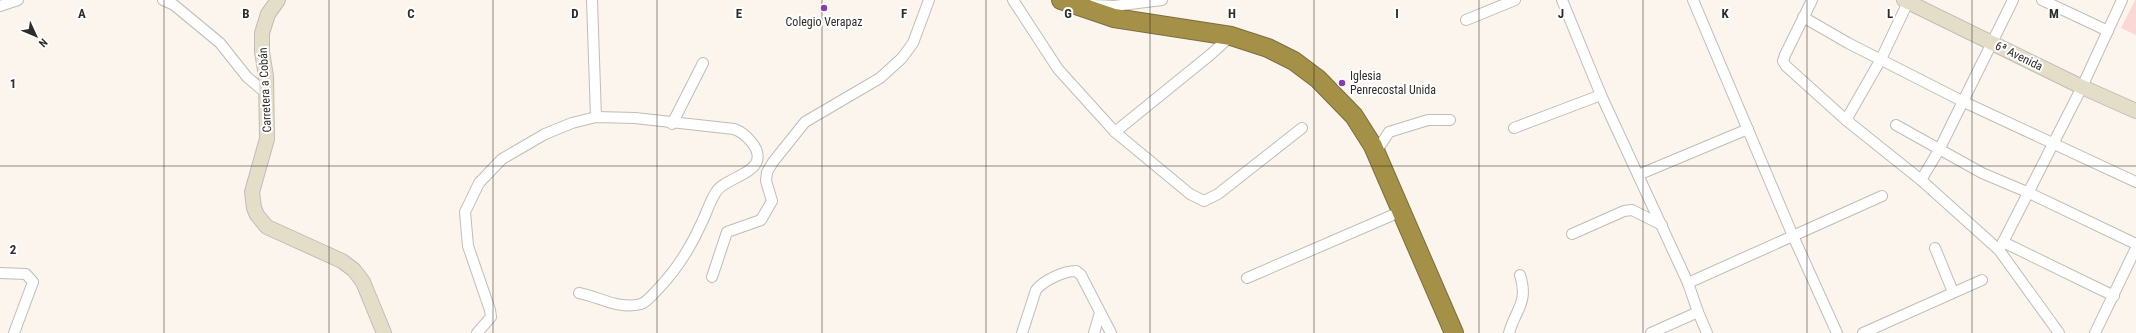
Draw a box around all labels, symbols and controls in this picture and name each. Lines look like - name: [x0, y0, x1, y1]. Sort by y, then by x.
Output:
- marker: Colegio Verapaz: [819, 3, 829, 13]
- text: A: [78, 6, 86, 21]
- text: B: [242, 6, 250, 21]
- text: C: [407, 6, 415, 21]
- text: D: [571, 6, 579, 21]
- text: E: [736, 6, 743, 21]
- text: F: [901, 6, 907, 21]
- text: G: [1064, 6, 1072, 21]
- text: H: [1228, 6, 1236, 21]
- text: I: [1395, 6, 1399, 21]
- text: J: [1558, 6, 1564, 21]
- text: K: [1721, 6, 1729, 21]
- text: L: [1887, 6, 1893, 21]
- text: M: [2049, 6, 2059, 21]
- place label: Colegio Verapaz: [786, 15, 862, 29]
- north arrow: [16, 16, 56, 56]
- text: N: [36, 36, 50, 50]
- street label: 6ª Avenida: [1993, 39, 2045, 74]
- street label: Carretera a Cobán: [256, 47, 274, 133]
- place label: Iglesia Penrecostal Unida: [1350, 69, 1436, 97]
- text: 1: [10, 76, 16, 91]
- marker: Iglesia Penrecostal Unida: [1337, 78, 1347, 88]
- text: 2: [10, 242, 17, 257]

